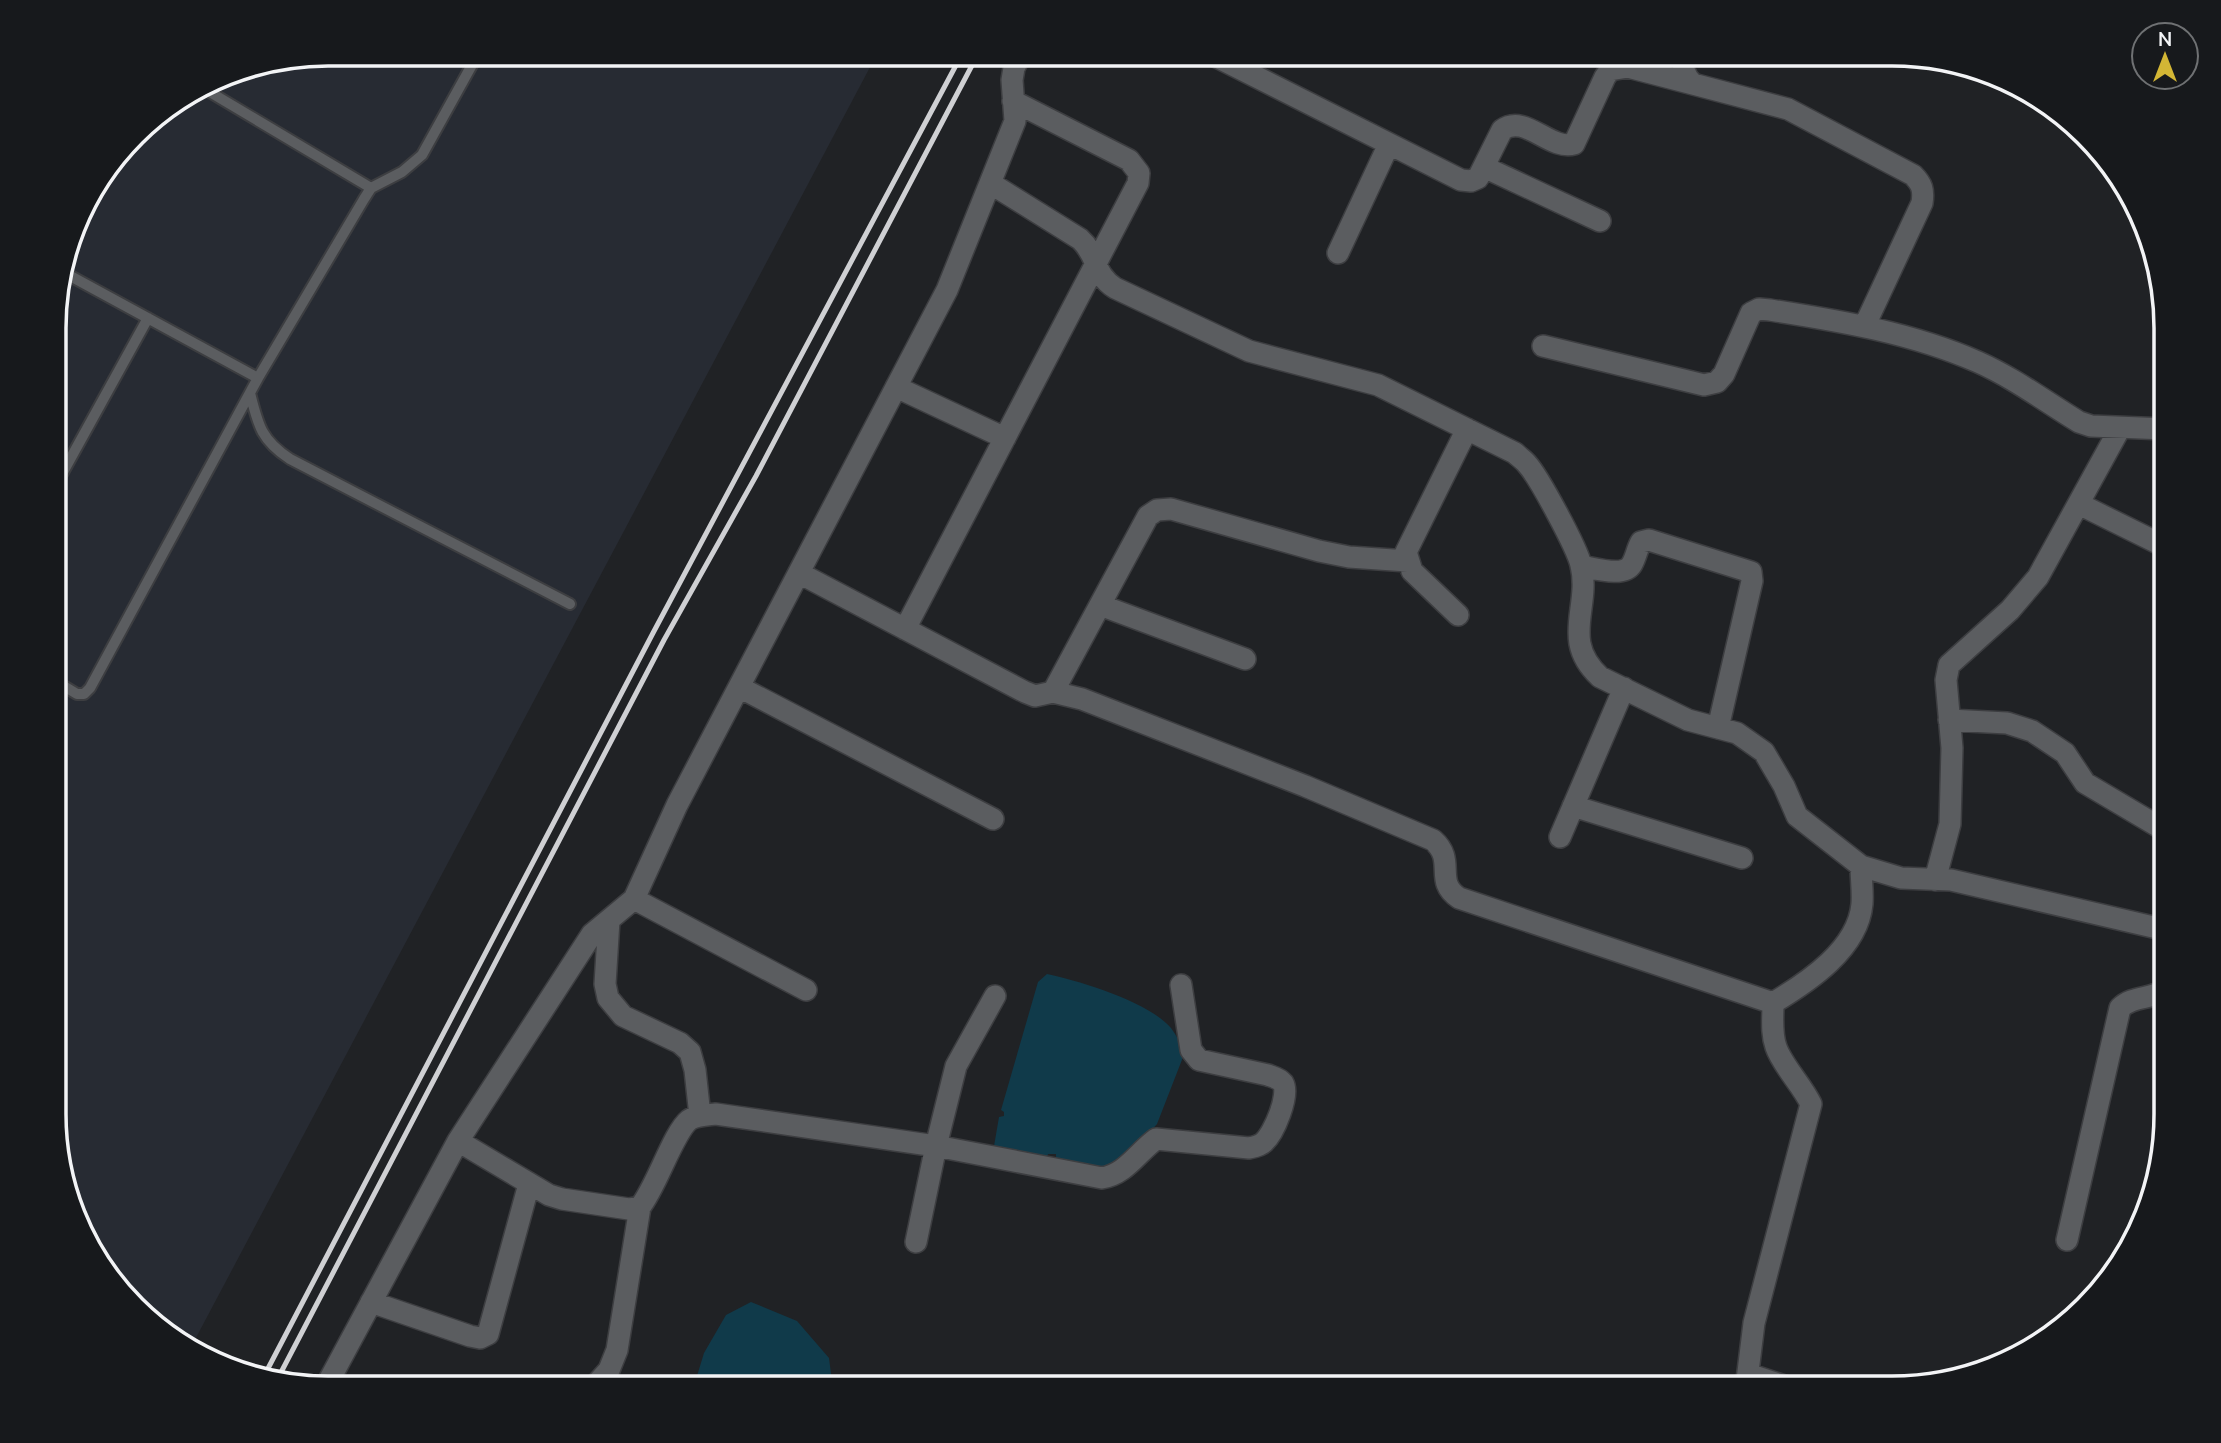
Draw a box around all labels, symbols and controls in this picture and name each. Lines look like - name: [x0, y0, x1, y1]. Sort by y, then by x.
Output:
- north arrow: [2130, 21, 2200, 91]
- text: N: [2158, 27, 2172, 53]

